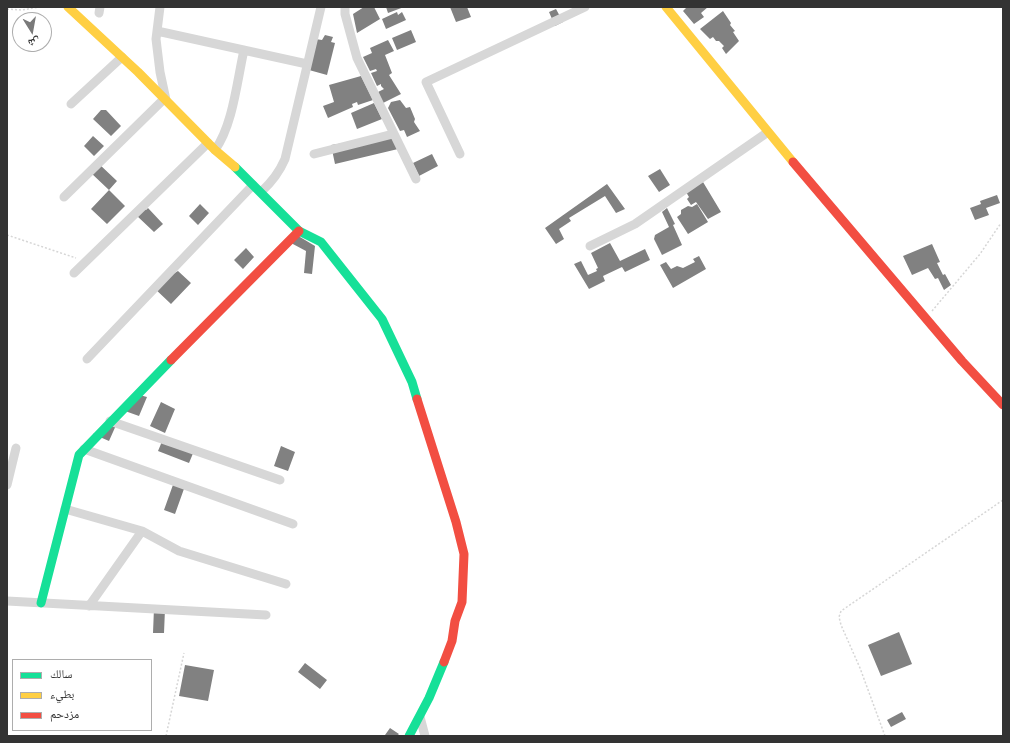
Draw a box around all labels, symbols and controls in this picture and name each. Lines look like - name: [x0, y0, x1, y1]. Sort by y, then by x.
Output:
- north arrow: [12, 12, 52, 52]
- text: ش: [27, 35, 41, 52]
- legend: [12, 659, 152, 731]
- text: سالك: [50, 665, 72, 682]
- text: بطيء: [50, 685, 74, 702]
- text: مزدحم: [50, 705, 79, 722]

